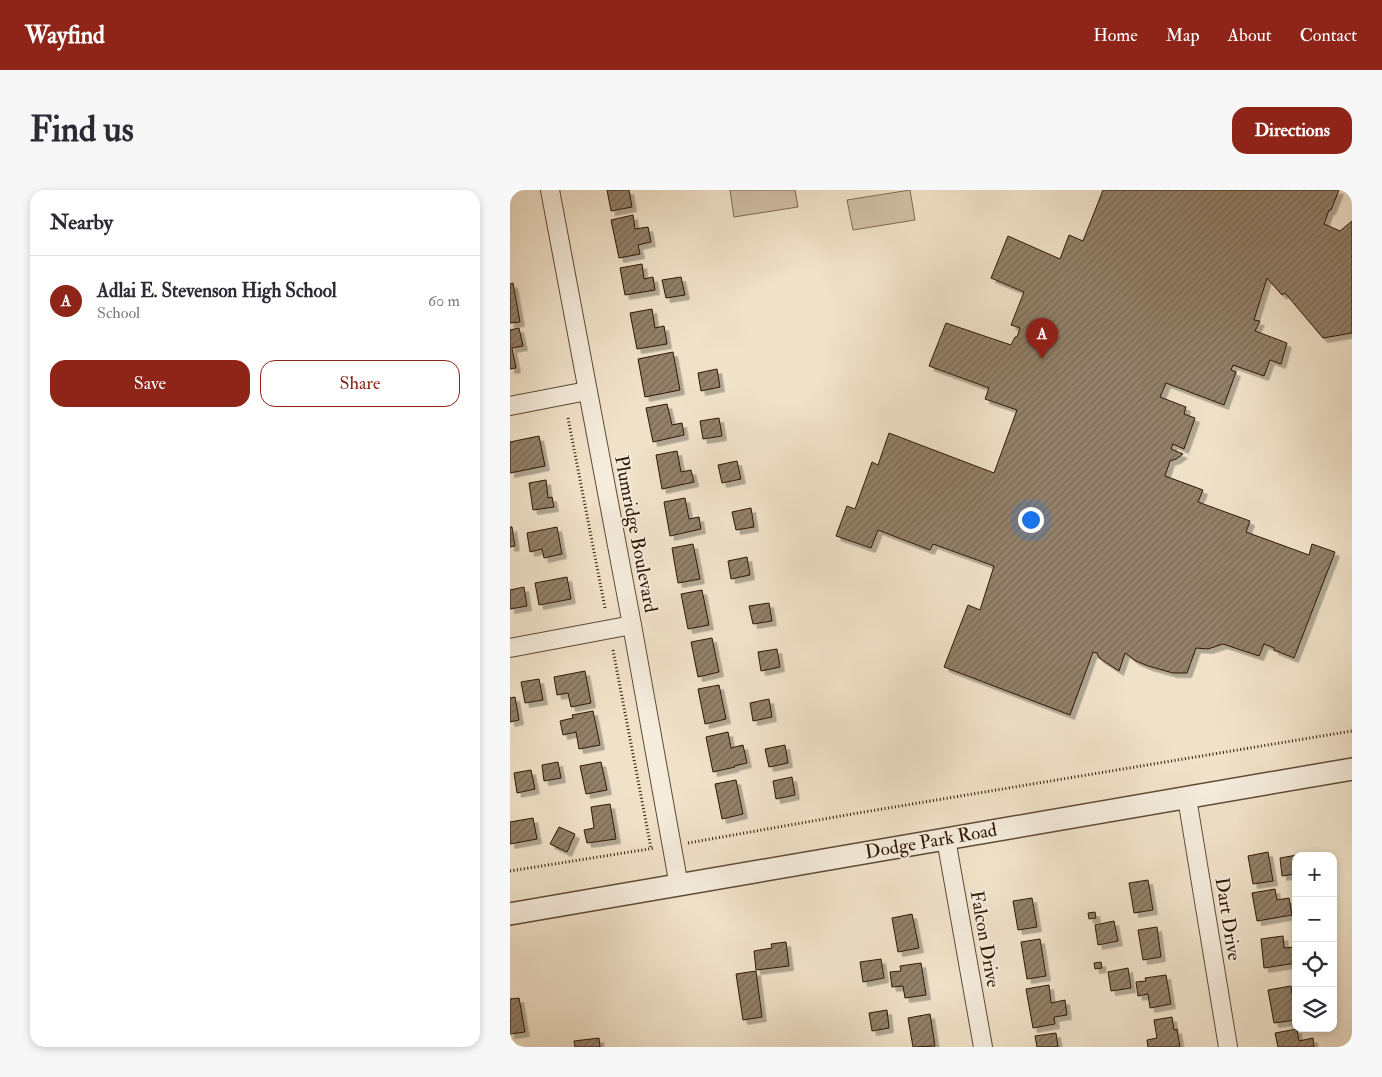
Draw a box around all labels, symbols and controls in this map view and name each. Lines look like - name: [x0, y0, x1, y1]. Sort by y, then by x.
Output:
- text: Wayfind: [25, 20, 105, 51]
- text: Home: [1093, 24, 1138, 47]
- text: Map: [1166, 24, 1200, 47]
- text: About: [1228, 24, 1272, 47]
- text: Contact: [1300, 24, 1357, 47]
- button: Directions: [1232, 107, 1352, 154]
- text: Find us: [30, 108, 134, 152]
- text: Nearby: [50, 209, 113, 236]
- text: Adlai E. Stevenson High School: [97, 279, 337, 303]
- text: A: [61, 291, 71, 311]
- text: 60 m: [428, 291, 460, 311]
- text: School: [97, 303, 140, 323]
- pin: A: [1026, 318, 1058, 359]
- button: Save: [50, 360, 250, 407]
- button: Share: [260, 360, 460, 407]
- street label: Plumridge Boulevard: [609, 453, 663, 615]
- your location: [1018, 507, 1044, 533]
- street label: Dodge Park Road: [863, 817, 999, 864]
- map controls: [1292, 852, 1337, 1032]
- button: +: [1292, 852, 1337, 897]
- street label: Dart Drive: [1210, 876, 1246, 962]
- street label: Falcon Drive: [965, 889, 1005, 989]
- button: −: [1292, 897, 1337, 942]
- button: locate: [1292, 942, 1337, 987]
- button: layers: [1292, 987, 1337, 1032]

